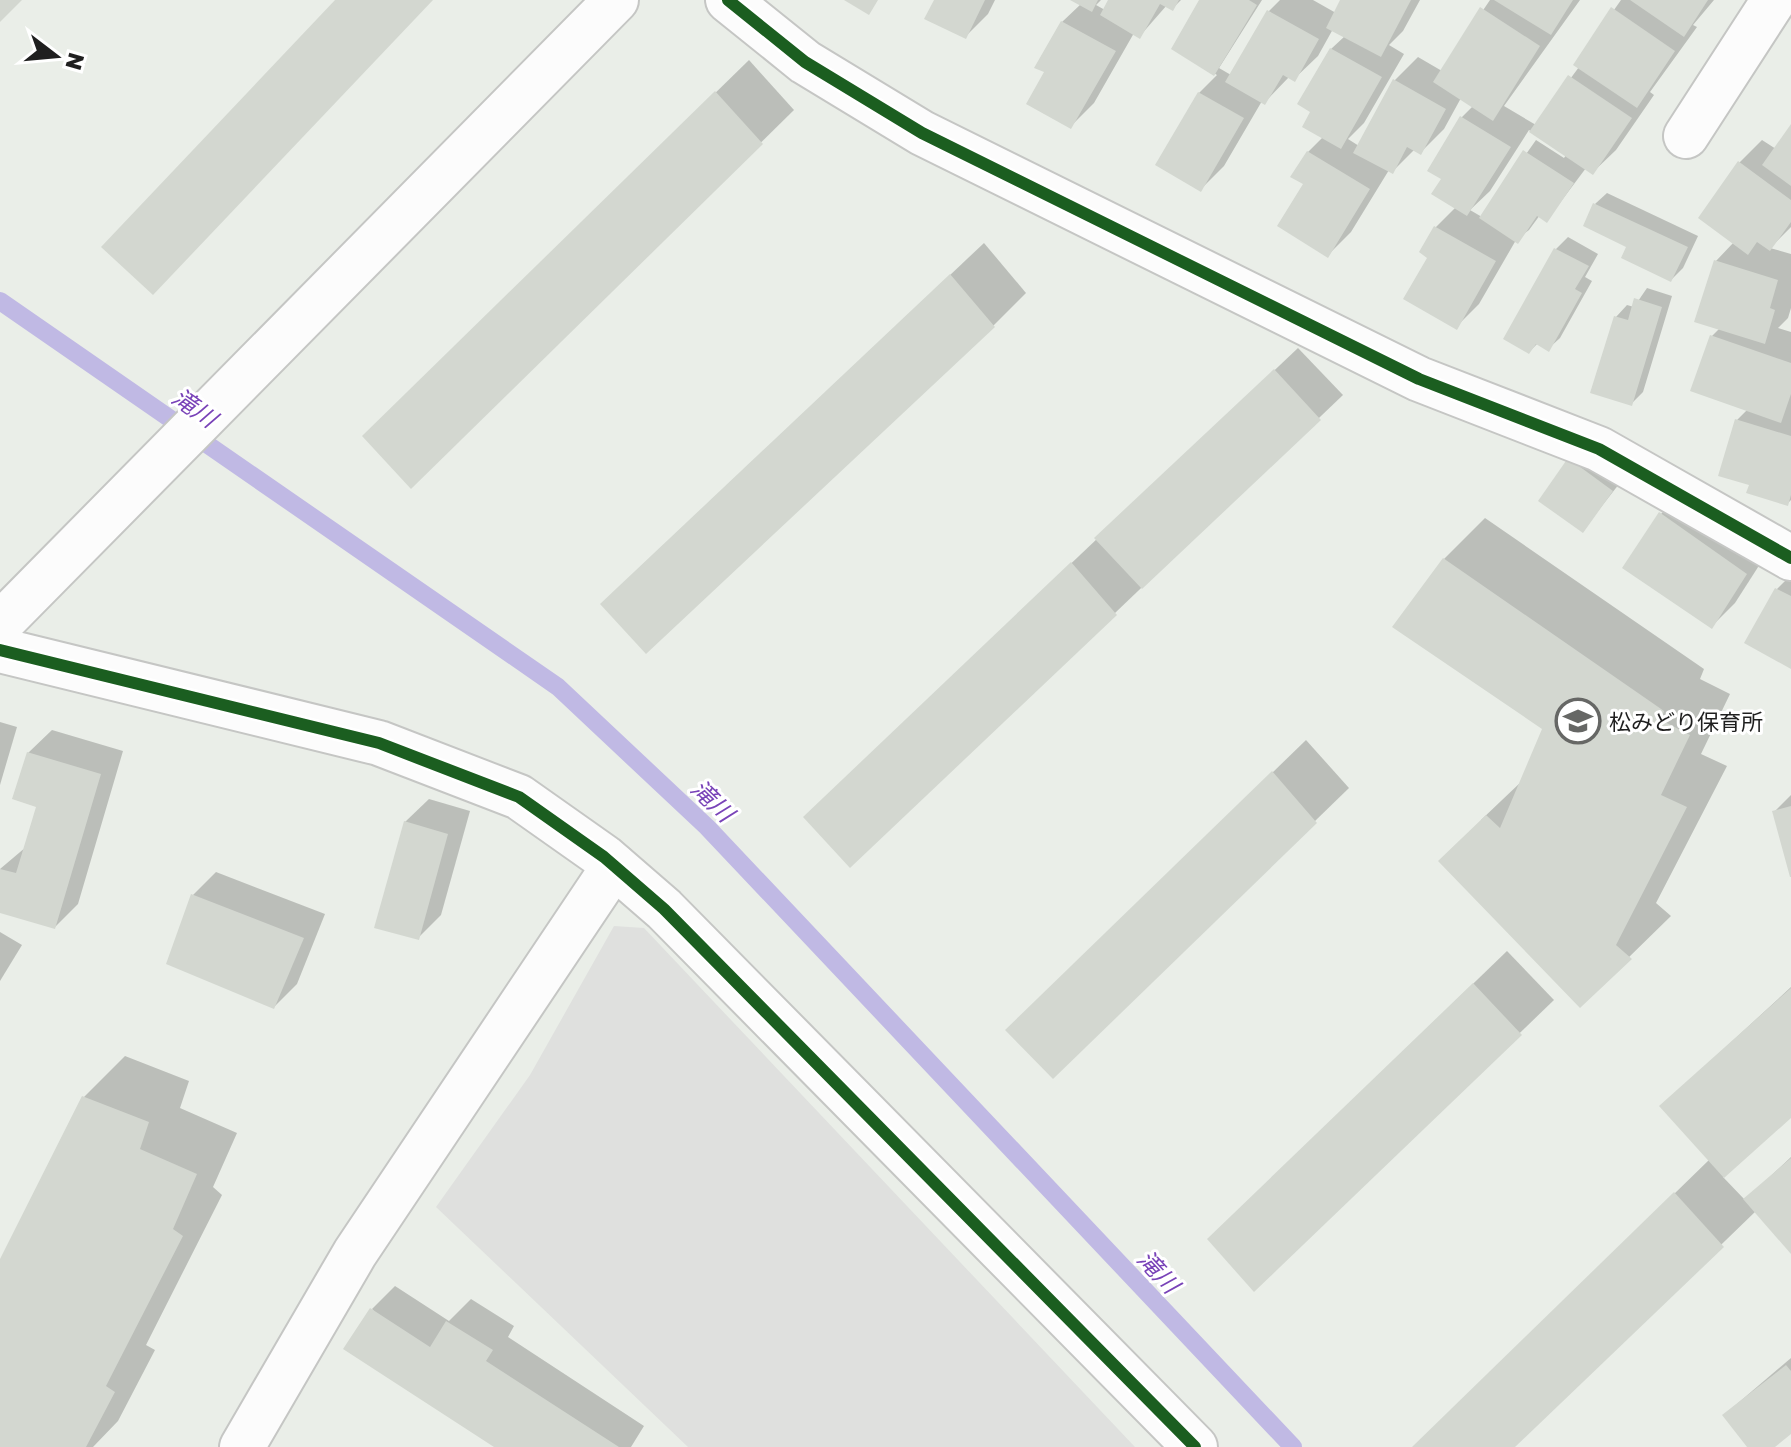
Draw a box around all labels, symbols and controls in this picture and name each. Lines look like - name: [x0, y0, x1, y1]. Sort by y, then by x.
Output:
- north arrow: [16, 16, 96, 96]
- text: N: [60, 50, 91, 73]
- water label: 滝川: [167, 381, 225, 434]
- school or university icon: 松みどり保育所: [1554, 697, 1602, 745]
- place label: 松みどり保育所: [1609, 708, 1763, 735]
- water label: 滝川: [686, 773, 742, 829]
- water label: 滝川: [1132, 1244, 1188, 1301]

